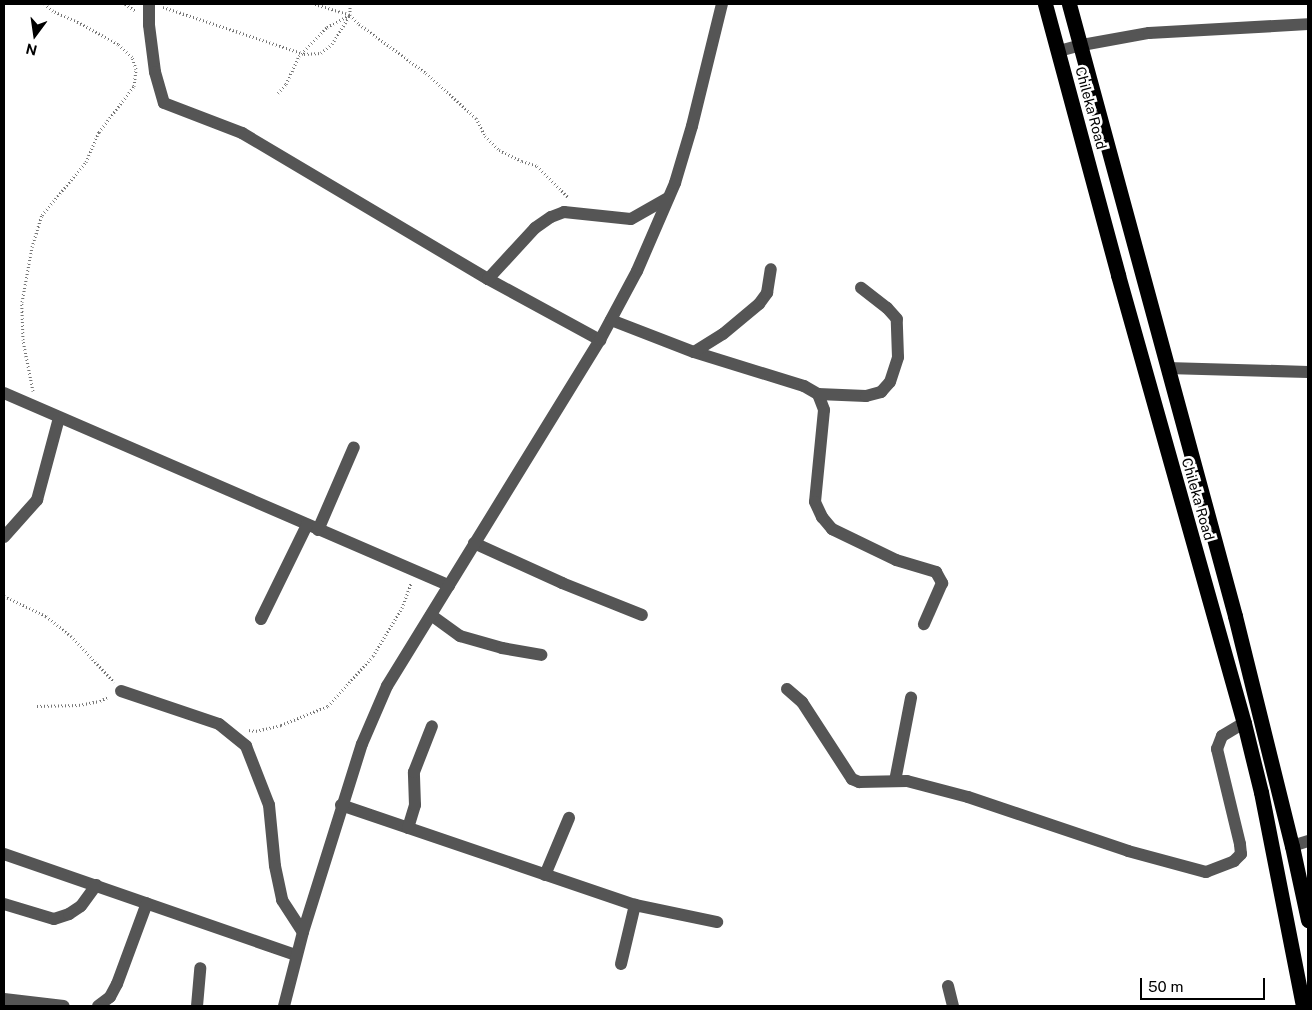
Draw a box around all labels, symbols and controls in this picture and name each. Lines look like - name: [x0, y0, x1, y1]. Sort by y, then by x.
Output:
- north arrow: [10, 10, 60, 60]
- text: N: [24, 40, 39, 59]
- street label: Chileka Road: [1072, 65, 1110, 151]
- street label: Chileka Road: [1178, 456, 1218, 542]
- scale bar: [1142, 968, 1267, 1000]
- text: 50 m: [1148, 978, 1183, 995]

